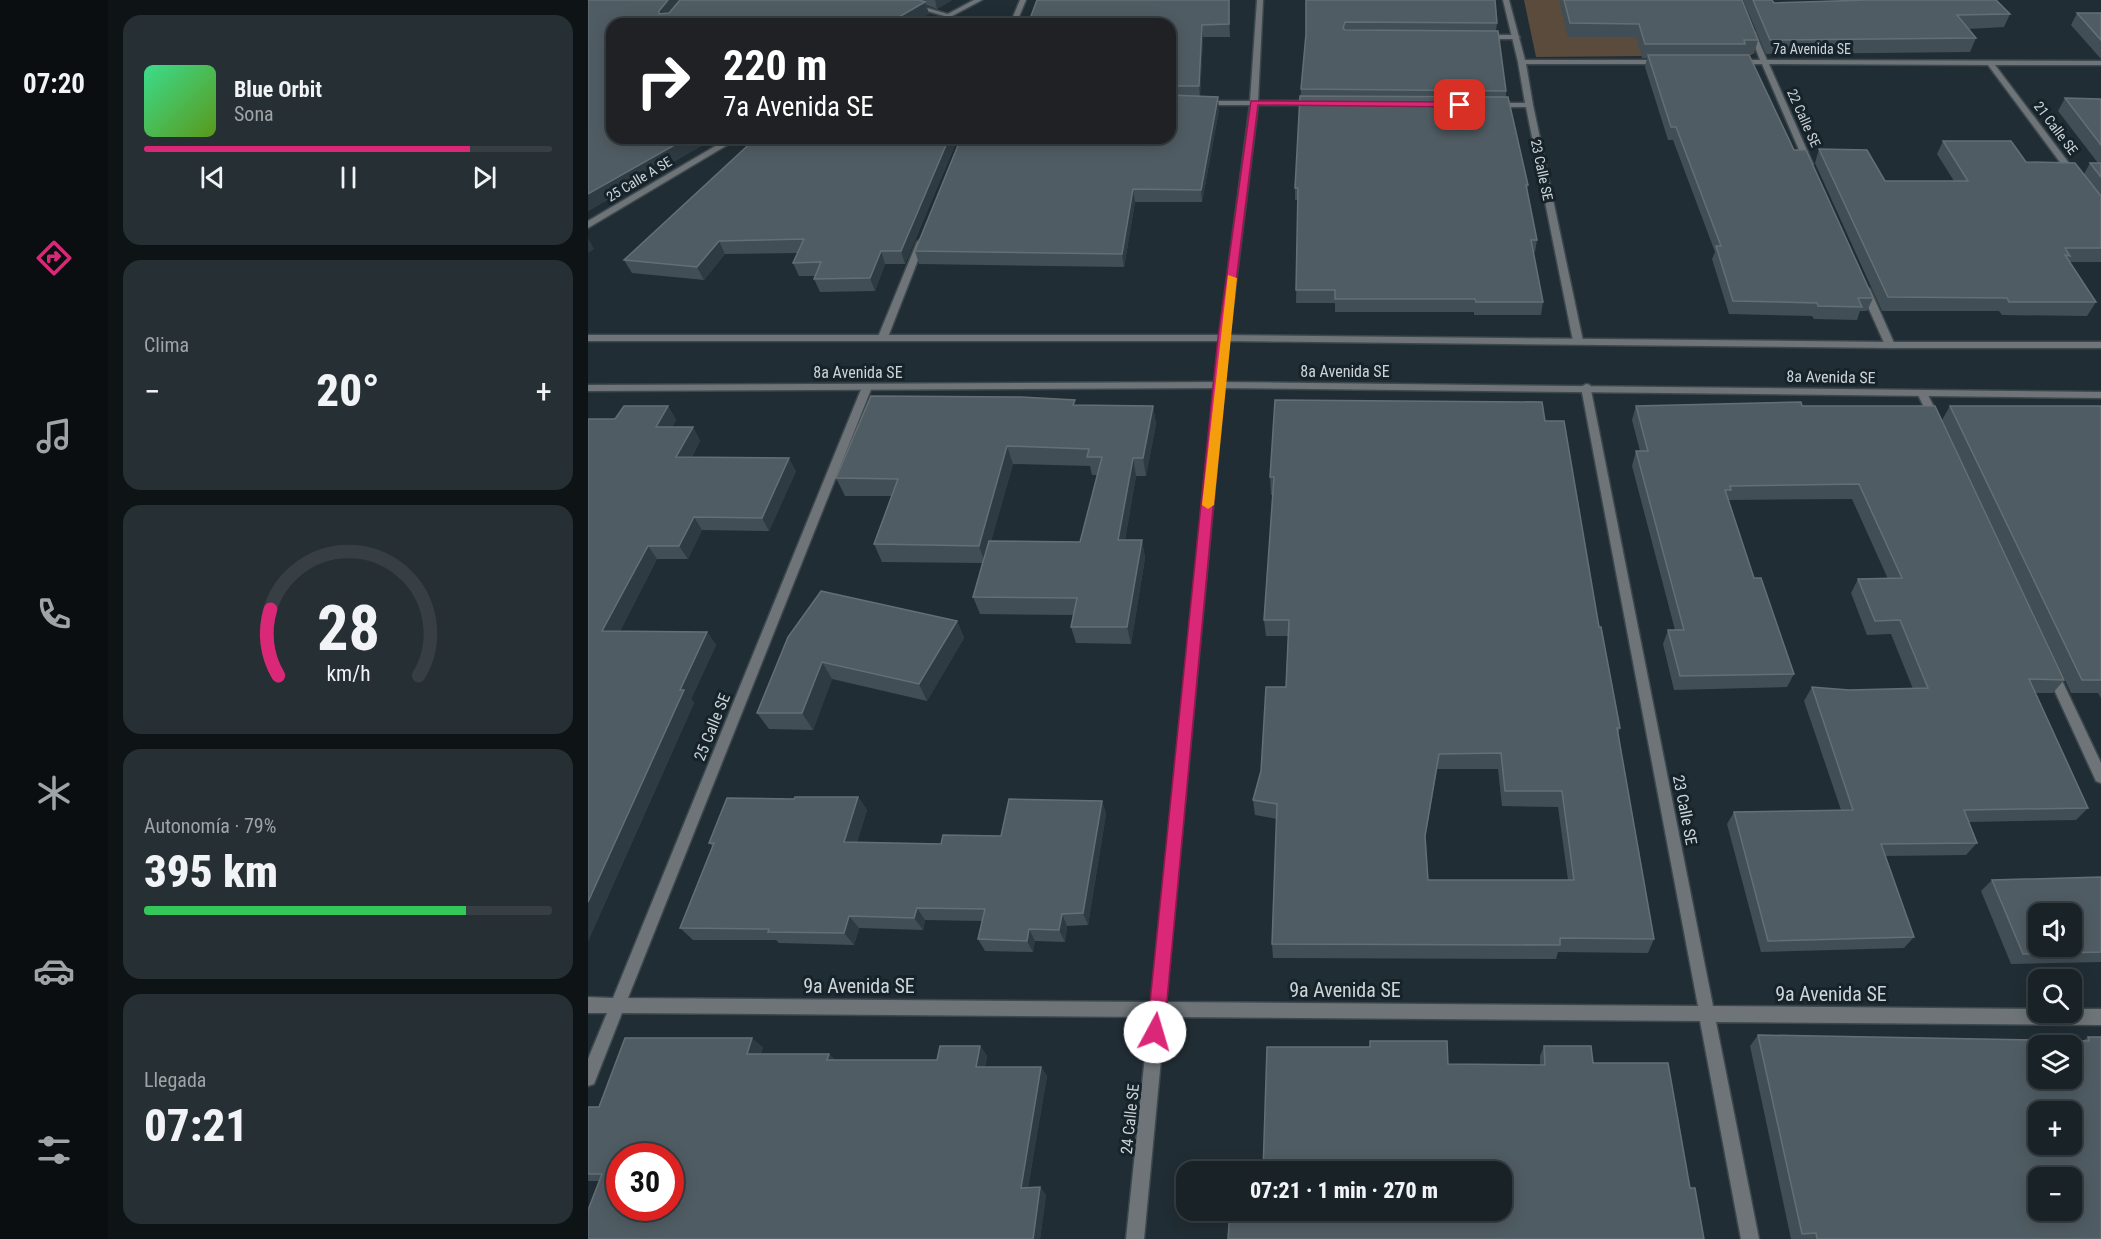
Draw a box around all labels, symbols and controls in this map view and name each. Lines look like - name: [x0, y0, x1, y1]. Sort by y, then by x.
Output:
- text: 220 m: [723, 41, 828, 90]
- street label: 7a Avenida SE: [1773, 41, 1851, 57]
- icon: right: [624, 42, 702, 120]
- text: 07:20: [23, 68, 85, 100]
- text: Blue Orbit: [234, 77, 322, 102]
- pin: [1434, 79, 1485, 130]
- street label: 22 Calle SE: [1784, 86, 1824, 150]
- icon: arrive: [1443, 88, 1476, 121]
- text: 7a Avenida SE: [723, 91, 874, 123]
- street label: 21 Calle SE: [2031, 98, 2081, 158]
- text: Sona: [234, 102, 274, 126]
- street label: 23 Calle SE: [1528, 138, 1556, 202]
- street label: 25 Calle A SE: [603, 153, 675, 205]
- icon: previous: [196, 161, 229, 194]
- icon: pause: [332, 161, 365, 194]
- icon: next: [468, 161, 501, 194]
- icon: directions: [33, 237, 75, 279]
- text: Clima: [144, 333, 189, 357]
- street label: 8a Avenida SE: [1300, 362, 1390, 381]
- street label: 8a Avenida SE: [813, 363, 903, 382]
- text: 20°: [316, 364, 380, 417]
- street label: 8a Avenida SE: [1786, 367, 1876, 387]
- text: −: [144, 372, 161, 411]
- text: +: [536, 372, 552, 411]
- icon: music: [33, 415, 75, 457]
- icon: phone: [33, 593, 75, 635]
- text: 28: [316, 593, 380, 666]
- text: km/h: [326, 662, 370, 687]
- street label: 25 Calle SE: [690, 690, 734, 763]
- icon: climate: [33, 772, 75, 814]
- street label: 23 Calle SE: [1669, 773, 1701, 847]
- text: Autonomía · 79%: [144, 814, 276, 838]
- text: 395 km: [144, 845, 278, 898]
- map controls: [2028, 903, 2082, 1221]
- button: sound: [2028, 903, 2082, 957]
- icon: car: [33, 950, 75, 992]
- button: search: [2028, 969, 2082, 1023]
- street label: 9a Avenida SE: [803, 974, 915, 998]
- street label: 9a Avenida SE: [1289, 978, 1401, 1002]
- street label: 9a Avenida SE: [1775, 982, 1887, 1006]
- position arrow: [1123, 1000, 1187, 1064]
- button: layers: [2028, 1035, 2082, 1089]
- text: Llegada: [144, 1068, 206, 1092]
- street label: 24 Calle SE: [1117, 1083, 1143, 1155]
- text: 07:21: [144, 1099, 248, 1152]
- button: +: [2028, 1101, 2082, 1155]
- icon: filters: [33, 1129, 75, 1171]
- speed limit sign: 30: [606, 1143, 684, 1221]
- button: −: [2028, 1167, 2082, 1221]
- text: 07:21 · 1 min · 270 m: [1250, 1178, 1438, 1203]

